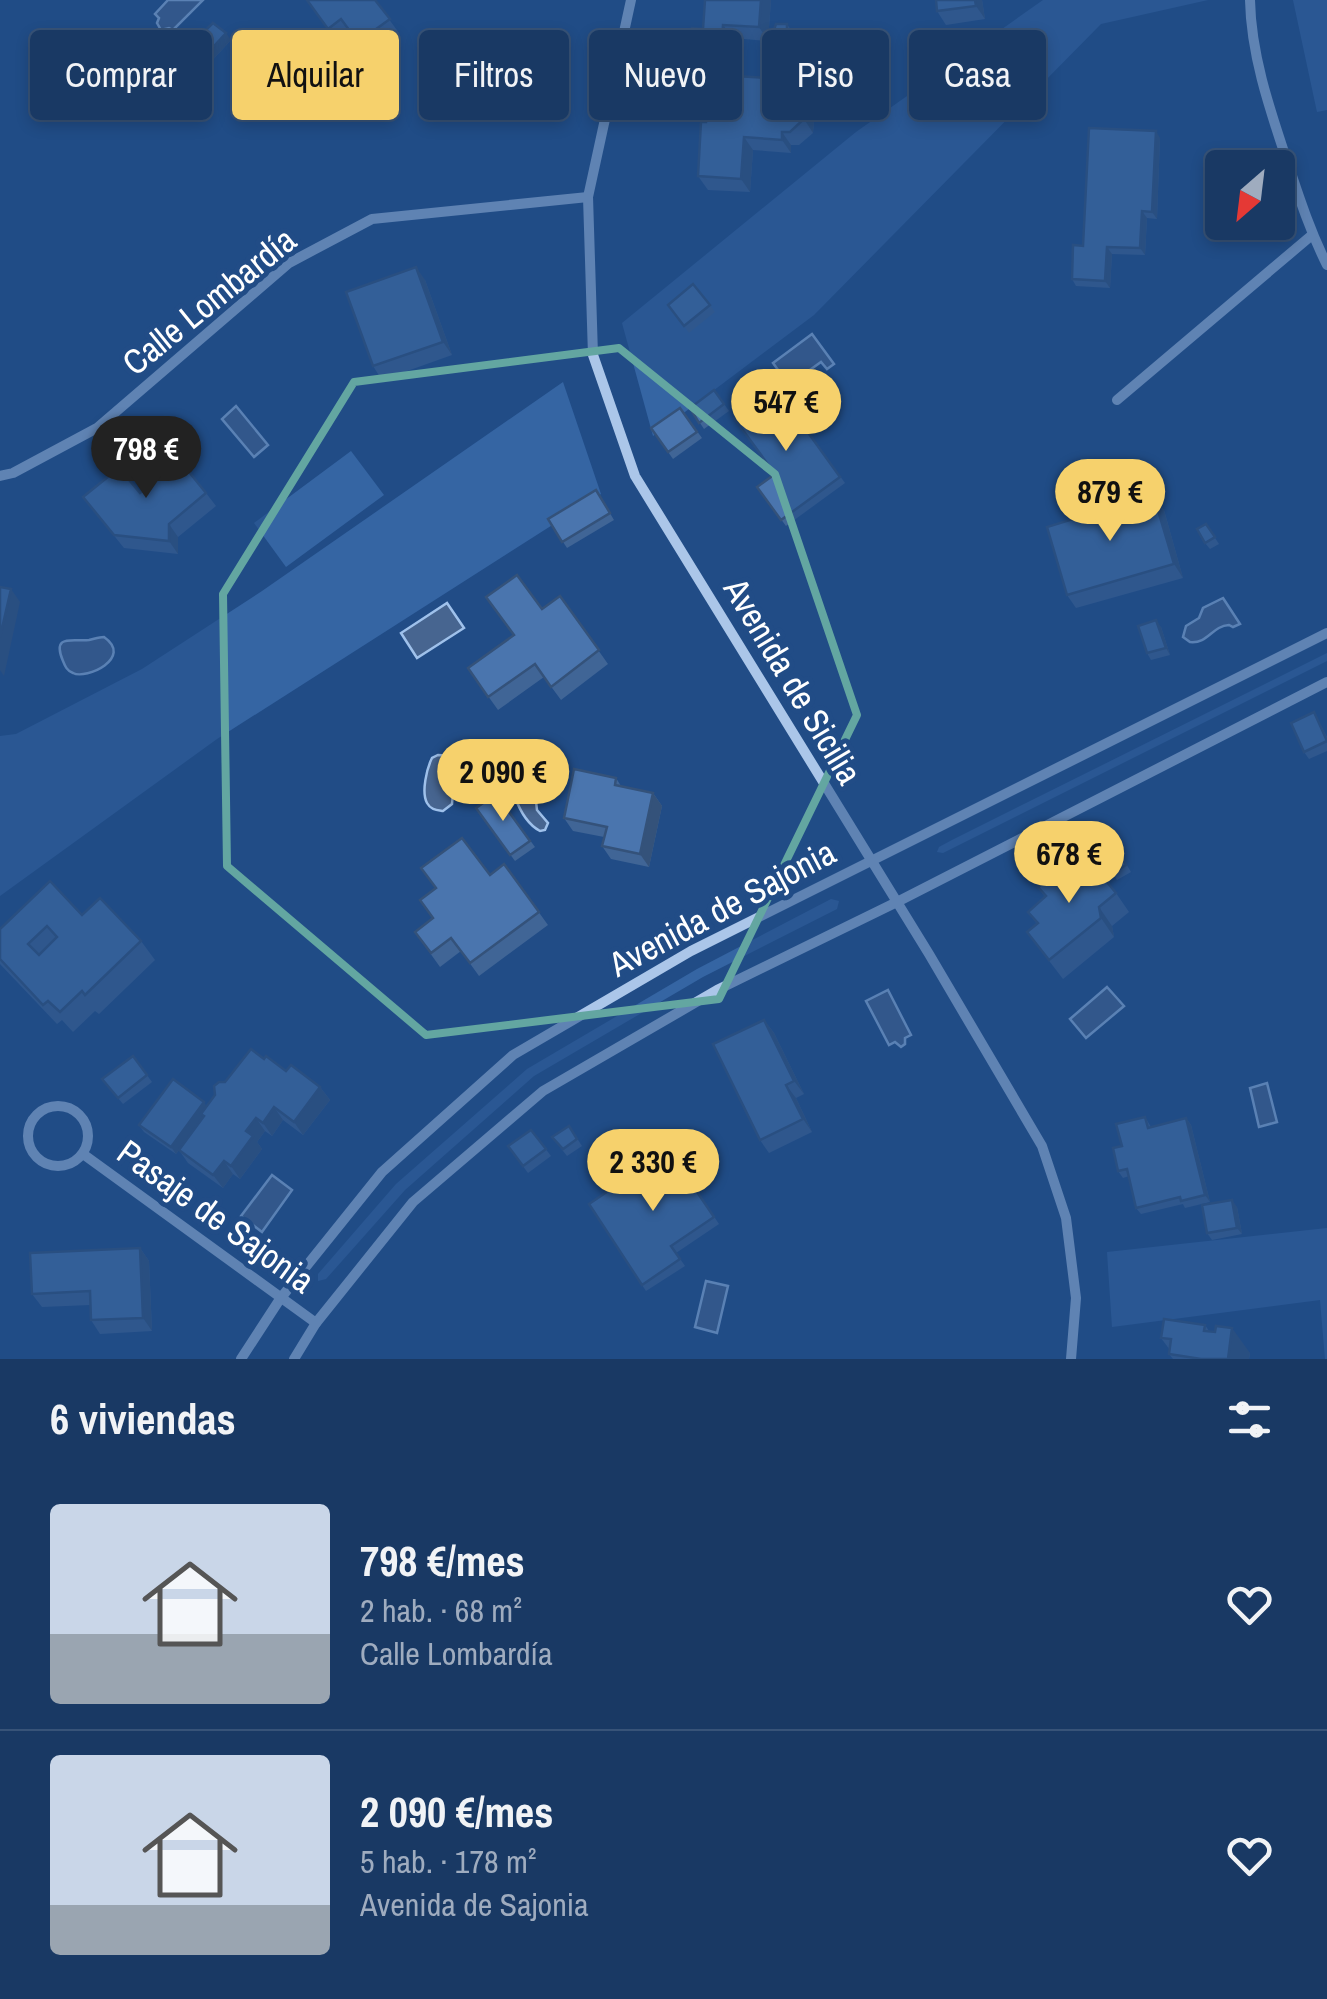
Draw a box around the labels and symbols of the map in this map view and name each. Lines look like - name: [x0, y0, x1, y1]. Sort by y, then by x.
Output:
- north arrow: [1205, 150, 1295, 240]
- street label: Calle Lombardía: [112, 216, 306, 386]
- pin: 547 €: [716, 369, 856, 454]
- pin: 798 €: [76, 416, 216, 501]
- pin: 879 €: [1040, 459, 1180, 544]
- street label: Avenida de Sicilia: [712, 568, 873, 793]
- pin: 2 090 €: [411, 739, 595, 824]
- pin: 678 €: [999, 821, 1139, 906]
- street label: Avenida de Sajonia: [600, 829, 843, 988]
- street label: Pasaje de Sajonia: [108, 1129, 324, 1303]
- pin: 2 330 €: [561, 1129, 745, 1214]

